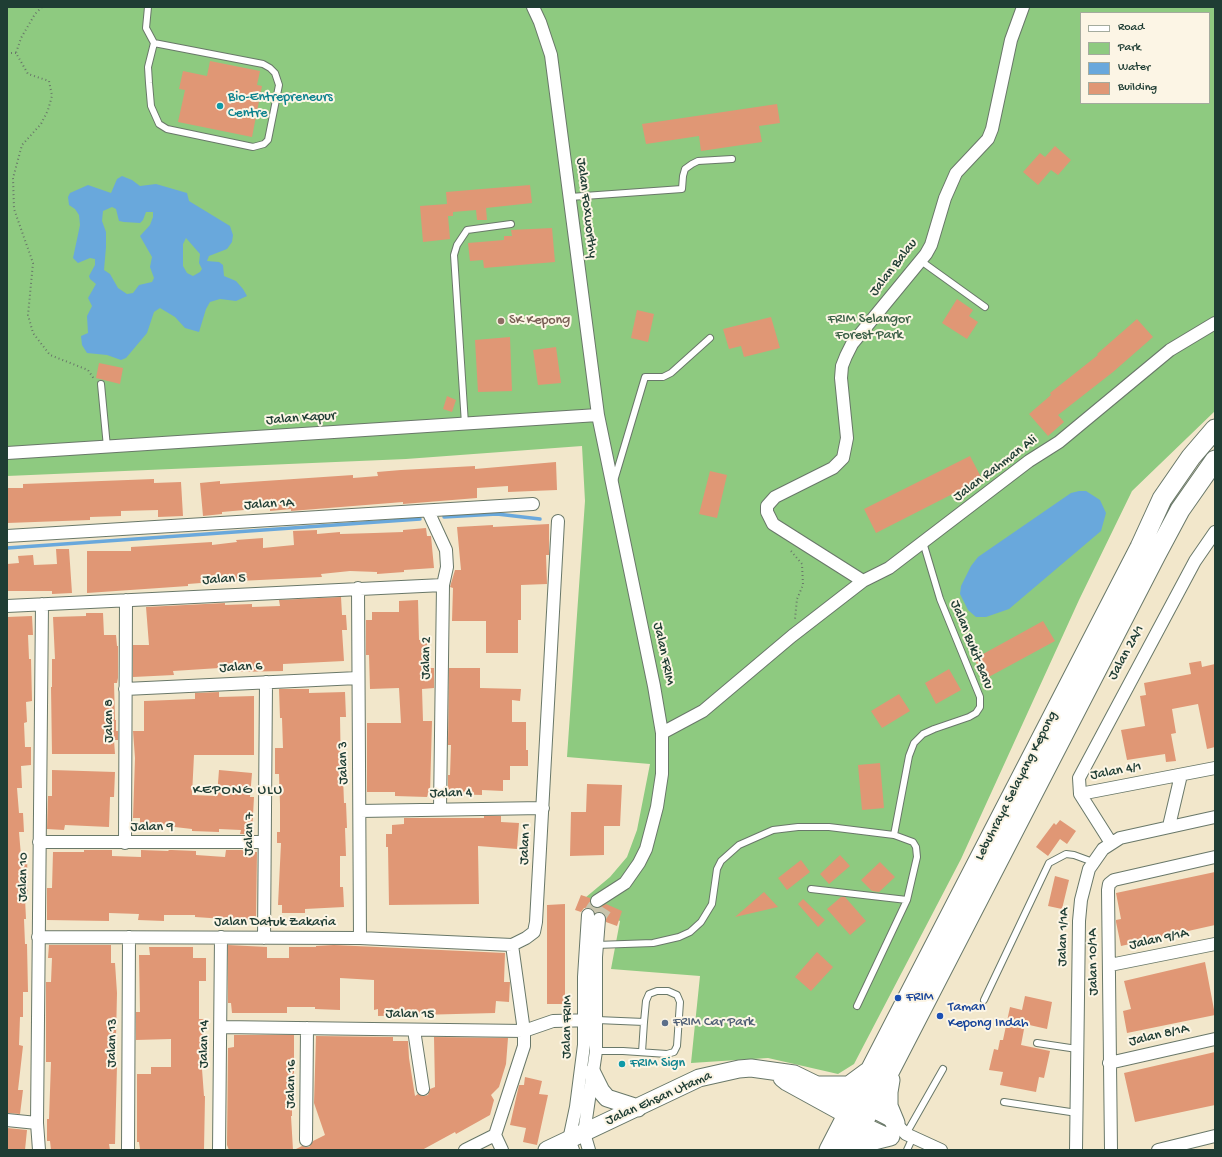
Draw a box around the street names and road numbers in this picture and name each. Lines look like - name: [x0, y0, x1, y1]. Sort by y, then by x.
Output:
- street label: Jalan Foxworthy: [572, 157, 600, 259]
- street label: Jalan Balau: [866, 236, 922, 300]
- street label: Jalan Kapur: [266, 408, 336, 430]
- street label: Jalan Rahman Ali: [951, 432, 1041, 506]
- street label: Jalan 1A: [244, 495, 294, 515]
- street label: Jalan 5: [202, 570, 246, 590]
- street label: Jalan Bukit Baru: [946, 598, 996, 692]
- street label: Jalan FRIM: [648, 621, 678, 687]
- street label: Jalan 2A/1: [1105, 623, 1149, 683]
- street label: Jalan 2: [418, 636, 436, 680]
- street label: Jalan 6: [219, 658, 263, 678]
- street label: Jalan 8: [102, 699, 118, 743]
- street label: Lebuhraya Selayang Kepong: [972, 708, 1062, 864]
- street label: Jalan 3: [335, 741, 353, 785]
- street label: Jalan 4/1: [1089, 759, 1143, 785]
- street label: Jalan 4: [430, 785, 472, 803]
- street label: Jalan 7: [241, 812, 259, 856]
- street label: Jalan 9: [130, 820, 174, 836]
- street label: Jalan 1: [517, 823, 535, 865]
- street label: Jalan 10: [15, 852, 33, 902]
- street label: Jalan 1/1A: [1055, 907, 1073, 967]
- street label: Jalan Datuk Zakaria: [214, 915, 336, 931]
- street label: Jalan 9/1A: [1128, 926, 1190, 954]
- street label: Jalan 10/1A: [1085, 928, 1103, 996]
- street label: Jalan FRIM: [559, 995, 577, 1059]
- street label: Jalan 15: [385, 1006, 435, 1024]
- street label: Jalan 13: [104, 1018, 122, 1068]
- street label: Jalan 14: [196, 1020, 214, 1068]
- street label: Jalan 8/1A: [1127, 1021, 1191, 1051]
- street label: Jalan 16: [283, 1059, 301, 1109]
- street label: Jalan Ehsan Utama: [603, 1068, 715, 1130]

